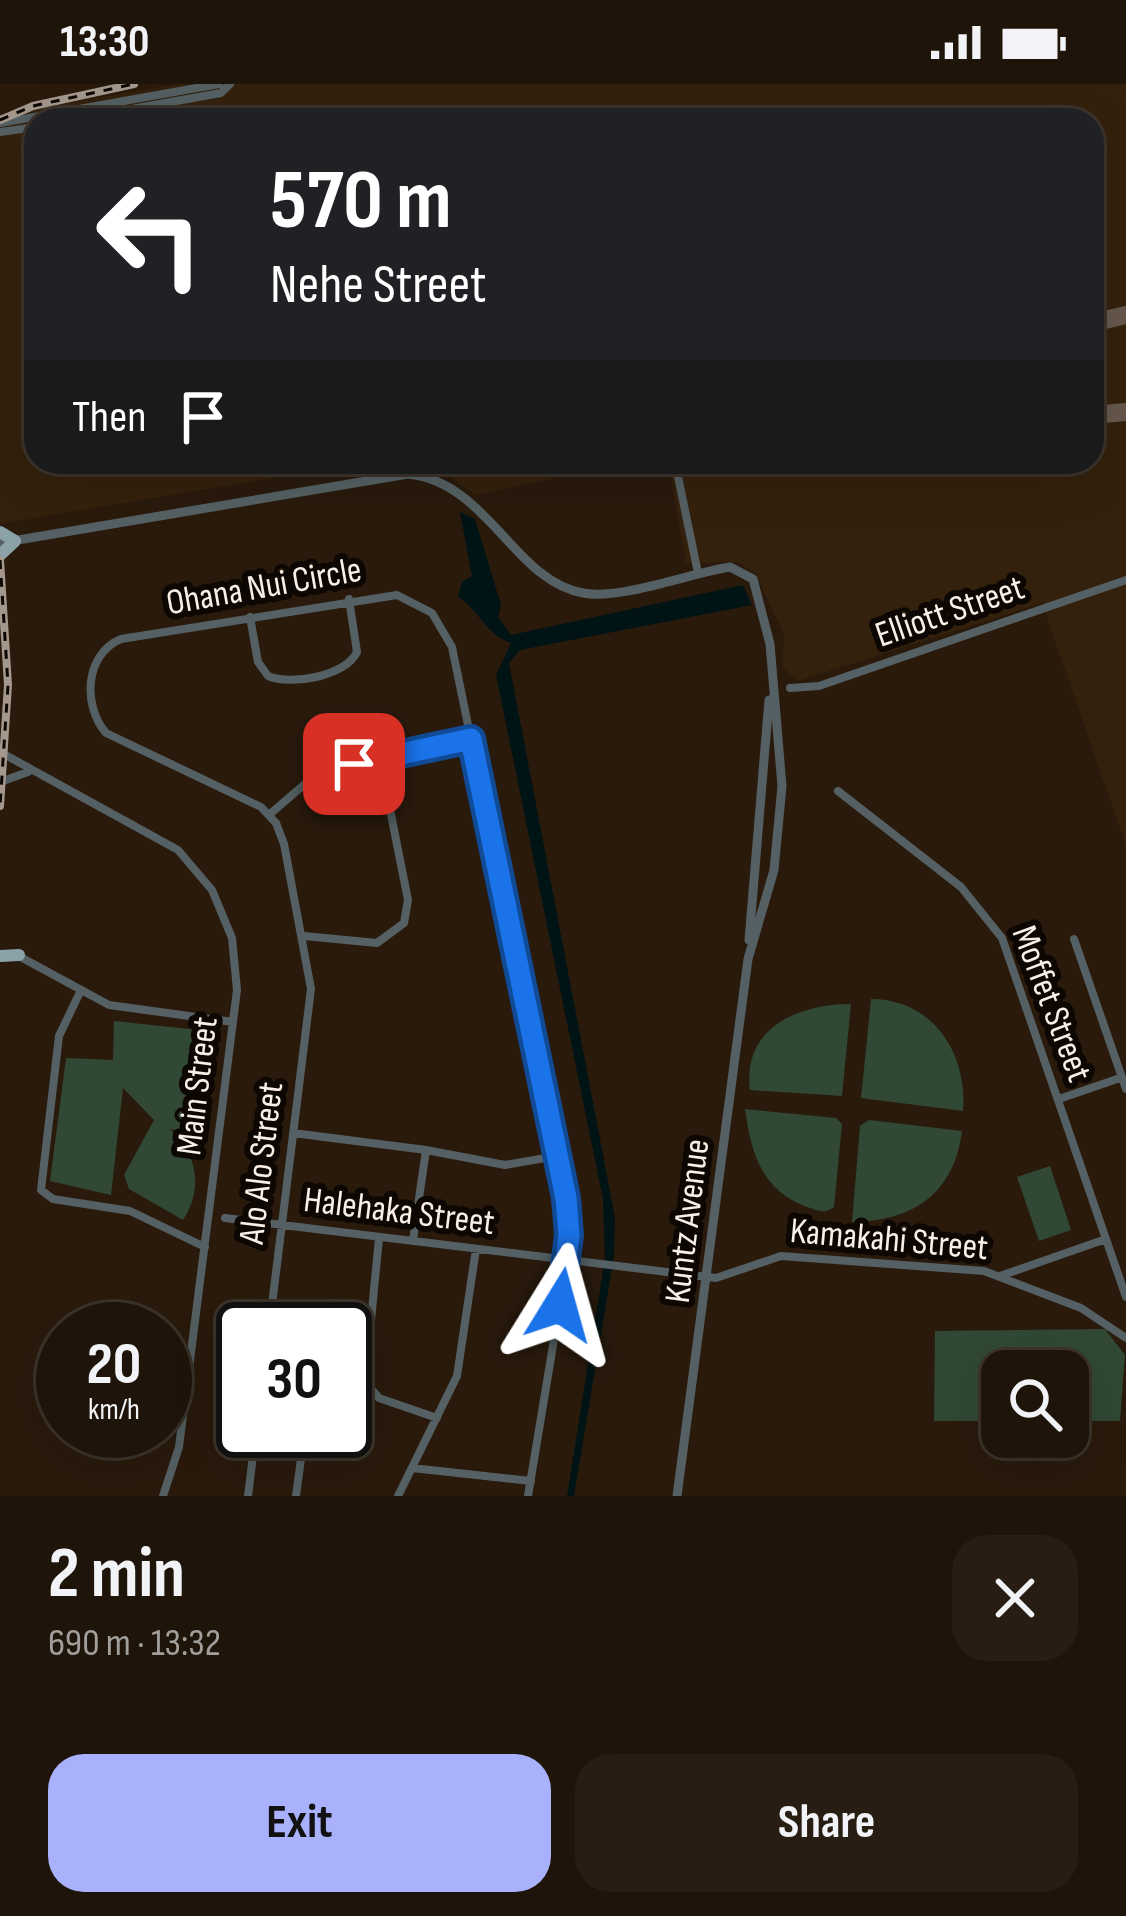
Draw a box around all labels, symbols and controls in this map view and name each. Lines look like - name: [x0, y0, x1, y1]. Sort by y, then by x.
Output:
- text: 13:30: [60, 15, 149, 70]
- text: 570 m: [270, 151, 452, 252]
- icon: left: [72, 156, 228, 312]
- text: Nehe Street: [270, 253, 487, 318]
- icon: arrive: [170, 384, 236, 450]
- text: Then: [72, 390, 146, 445]
- street label: Ohana Nui Circle: [163, 549, 365, 625]
- street label: Elliott Street: [870, 567, 1030, 657]
- pin: [303, 713, 405, 815]
- icon: arrive: [321, 731, 387, 797]
- street label: Moffet Street: [1002, 920, 1100, 1088]
- street label: Main Street: [168, 1014, 228, 1158]
- street label: Alo Alo Street: [231, 1080, 293, 1247]
- street label: Kuntz Avenue: [657, 1137, 719, 1305]
- street label: Halehaka Street: [301, 1179, 497, 1245]
- street label: Kamakahi Street: [788, 1210, 990, 1270]
- position arrow: [497, 1242, 623, 1368]
- speed limit sign: 30: [216, 1302, 372, 1458]
- text: 20: [87, 1329, 141, 1401]
- map controls: [981, 1350, 1089, 1458]
- button: search: [981, 1350, 1089, 1458]
- text: km/h: [88, 1392, 140, 1428]
- text: 2 min: [48, 1531, 185, 1618]
- button: close: [952, 1535, 1078, 1661]
- text: 690 m · 13:32: [48, 1620, 221, 1667]
- button: Exit: [48, 1754, 551, 1892]
- button: Share: [575, 1754, 1078, 1892]

